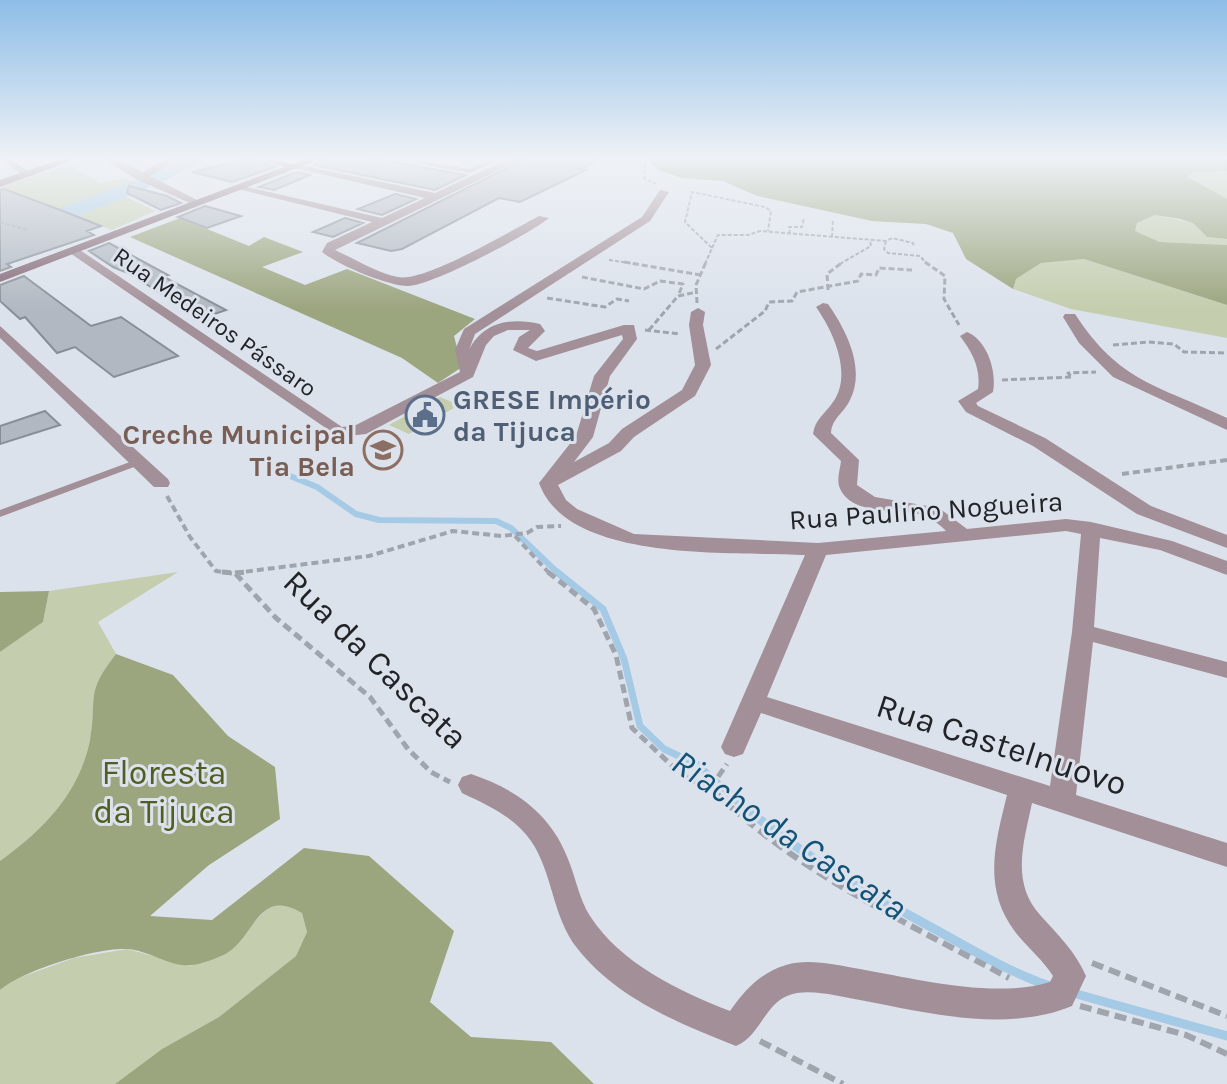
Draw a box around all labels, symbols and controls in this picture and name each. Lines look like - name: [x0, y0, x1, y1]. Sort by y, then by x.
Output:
- street label: Rua Medeiros Pássaro: [108, 241, 322, 403]
- place label: GRESE Império da Tijuca: [453, 383, 651, 448]
- public building icon: GRESE Império da Tijuca: [404, 394, 446, 436]
- place label: Creche Municipal Tia Bela: [123, 418, 355, 483]
- school or university icon: Creche Municipal Tia Bela: [362, 429, 404, 471]
- street label: Rua Paulino Nogueira: [788, 484, 1064, 537]
- street label: Rua da Cascata: [275, 562, 476, 758]
- street label: Rua Castelnuovo: [872, 686, 1132, 804]
- water label: Riacho da Cascata: [664, 741, 915, 929]
- park label: Floresta da Tijuca: [93, 753, 235, 832]

